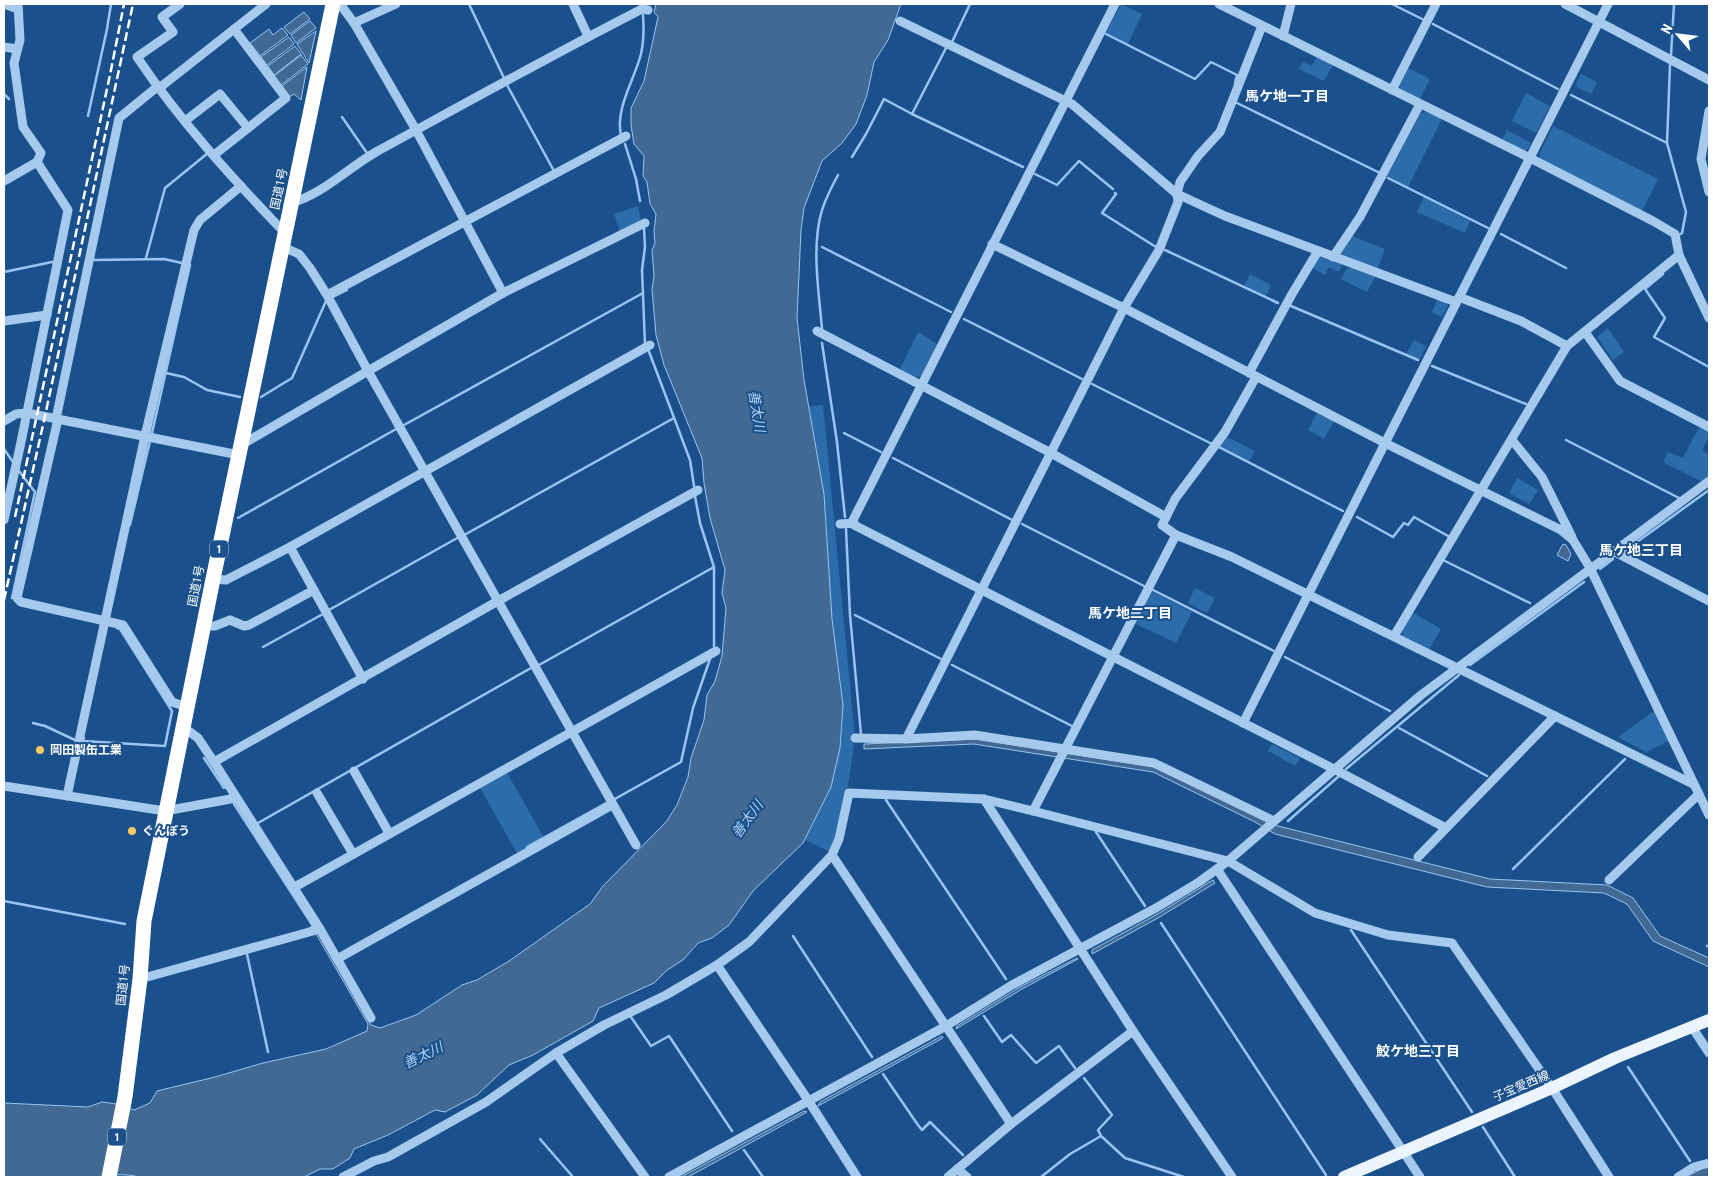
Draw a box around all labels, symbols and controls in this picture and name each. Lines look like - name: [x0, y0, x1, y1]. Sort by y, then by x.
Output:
- north arrow: [1653, 10, 1703, 60]
- text: N: [1657, 21, 1676, 36]
- district label: 馬ケ地一丁目: [1245, 88, 1329, 104]
- street label: 国道1号: [268, 167, 290, 211]
- water label: 善太川: [746, 389, 768, 435]
- road number: 1: [210, 540, 228, 558]
- district label: 馬ケ地三丁目: [1599, 542, 1683, 558]
- street label: 国道1号: [185, 564, 207, 608]
- district label: 馬ケ地二丁目: [1088, 605, 1172, 621]
- place label: 岡田製缶工業: [50, 743, 122, 757]
- marker: 岡田製缶工業: [34, 744, 46, 756]
- water label: 善太川: [728, 796, 767, 841]
- place label: ぐんぽう: [142, 824, 190, 838]
- marker: ぐんぽう: [126, 825, 138, 837]
- street label: 国道1号: [114, 963, 132, 1007]
- water label: 善太川: [401, 1038, 447, 1071]
- district label: 鮫ケ地三丁目: [1376, 1043, 1460, 1059]
- street label: 子宝愛西線: [1491, 1068, 1551, 1104]
- road number: 1: [108, 1128, 126, 1146]

